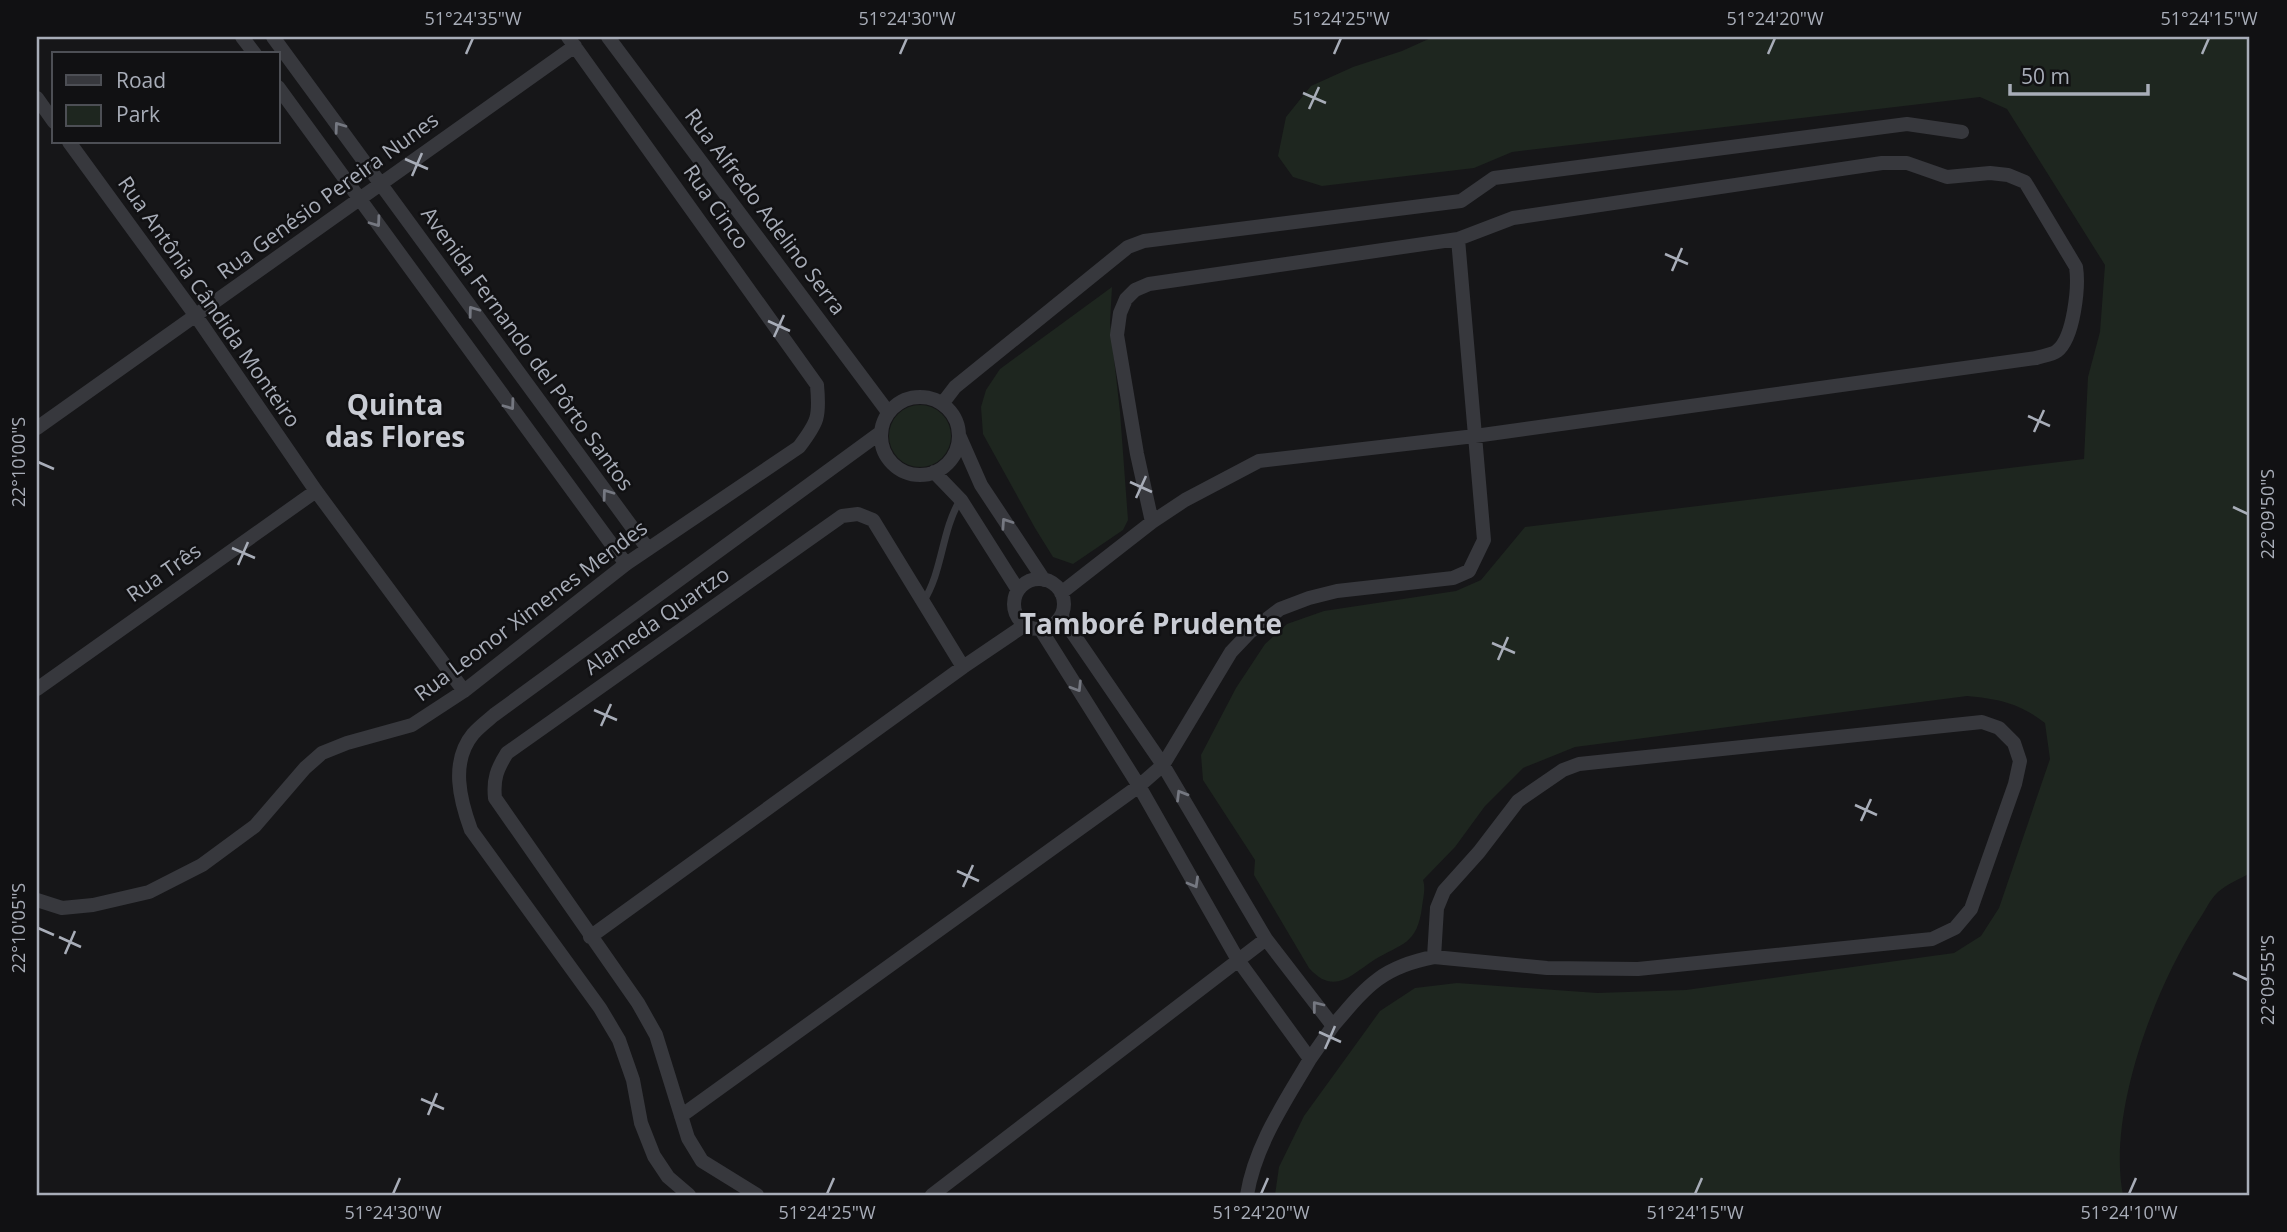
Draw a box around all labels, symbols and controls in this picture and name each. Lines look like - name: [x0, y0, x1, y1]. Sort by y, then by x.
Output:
- text: 51°24'35"W: [424, 6, 522, 30]
- text: 51°24'30"W: [858, 6, 956, 30]
- text: 51°24'25"W: [1292, 6, 1390, 30]
- text: 51°24'20"W: [1726, 6, 1824, 30]
- text: 51°24'15"W: [2160, 6, 2258, 30]
- legend: [52, 52, 280, 144]
- scale bar: [2010, 52, 2149, 96]
- text: 50 m: [2021, 62, 2070, 90]
- text: Road: [116, 66, 166, 94]
- text: Park: [116, 100, 160, 128]
- street label: Rua Alfredo Adelino Serra: [679, 103, 853, 320]
- street label: Rua Genésio Pereira Nunes: [211, 105, 444, 285]
- one-way arrow: [334, 122, 347, 135]
- street label: Rua Cinco: [678, 159, 756, 254]
- street label: Rua Antônia Cândida Monteiro: [112, 170, 308, 433]
- street label: Avenida Fernando del Pôrto Santos: [415, 201, 640, 496]
- one-way arrow: [367, 214, 380, 227]
- one-way arrow: [469, 306, 481, 319]
- district label: Quinta das Flores: [325, 385, 465, 455]
- one-way arrow: [502, 398, 514, 410]
- text: 22°10'00"S: [6, 417, 30, 507]
- text: 22°09'50"S: [2255, 469, 2279, 559]
- one-way arrow: [603, 489, 616, 502]
- street label: Rua Leonor Ximenes Mendes: [408, 513, 653, 707]
- one-way arrow: [1002, 518, 1015, 531]
- street label: Rua Três: [121, 536, 206, 608]
- street label: Alameda Quartzo: [578, 560, 734, 681]
- district label: Tamboré Prudente: [1020, 604, 1282, 642]
- one-way arrow: [1069, 680, 1082, 693]
- one-way arrow: [1176, 789, 1189, 802]
- one-way arrow: [1186, 875, 1199, 888]
- text: 22°10'05"S: [6, 883, 30, 973]
- text: 22°09'55"S: [2255, 935, 2279, 1025]
- one-way arrow: [1313, 1001, 1326, 1014]
- text: 51°24'30"W: [344, 1200, 442, 1224]
- text: 51°24'25"W: [778, 1200, 876, 1224]
- text: 51°24'20"W: [1212, 1200, 1310, 1224]
- text: 51°24'15"W: [1646, 1200, 1744, 1224]
- text: 51°24'10"W: [2080, 1200, 2178, 1224]

